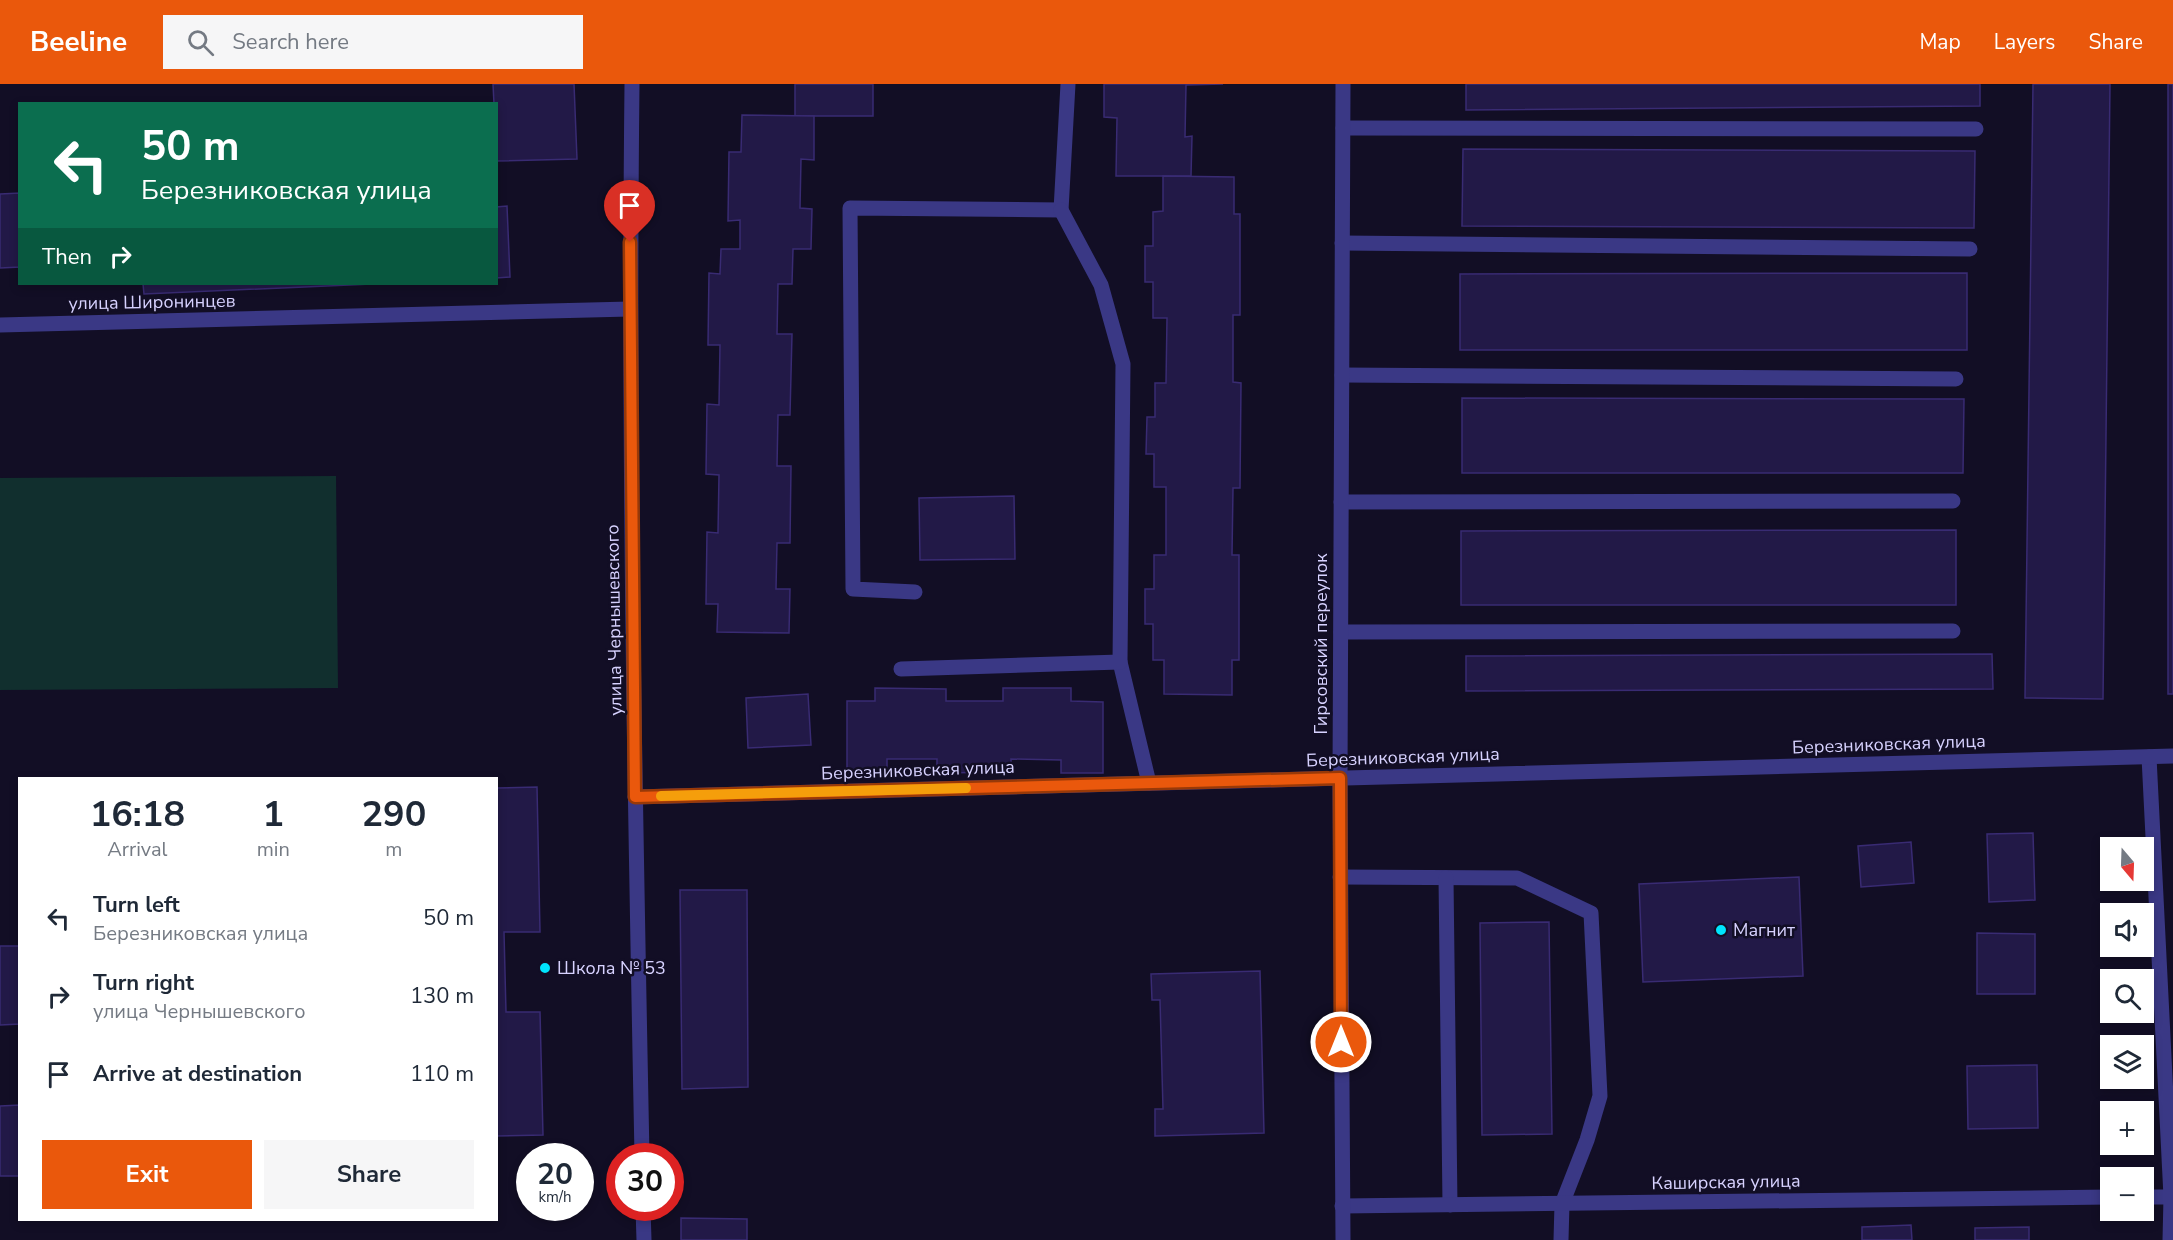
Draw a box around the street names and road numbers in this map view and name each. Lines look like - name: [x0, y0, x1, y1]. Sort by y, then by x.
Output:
- street label: улица Широнинцев: [68, 289, 236, 315]
- street label: улица Чернышевского: [600, 524, 628, 716]
- street label: Гирсовский переулок: [1309, 553, 1333, 735]
- street label: Березниковская улица: [1792, 729, 1986, 759]
- street label: Березниковская улица: [1306, 742, 1500, 772]
- street label: Березниковская улица: [821, 755, 1015, 785]
- street label: Каширская улица: [1651, 1169, 1801, 1195]

